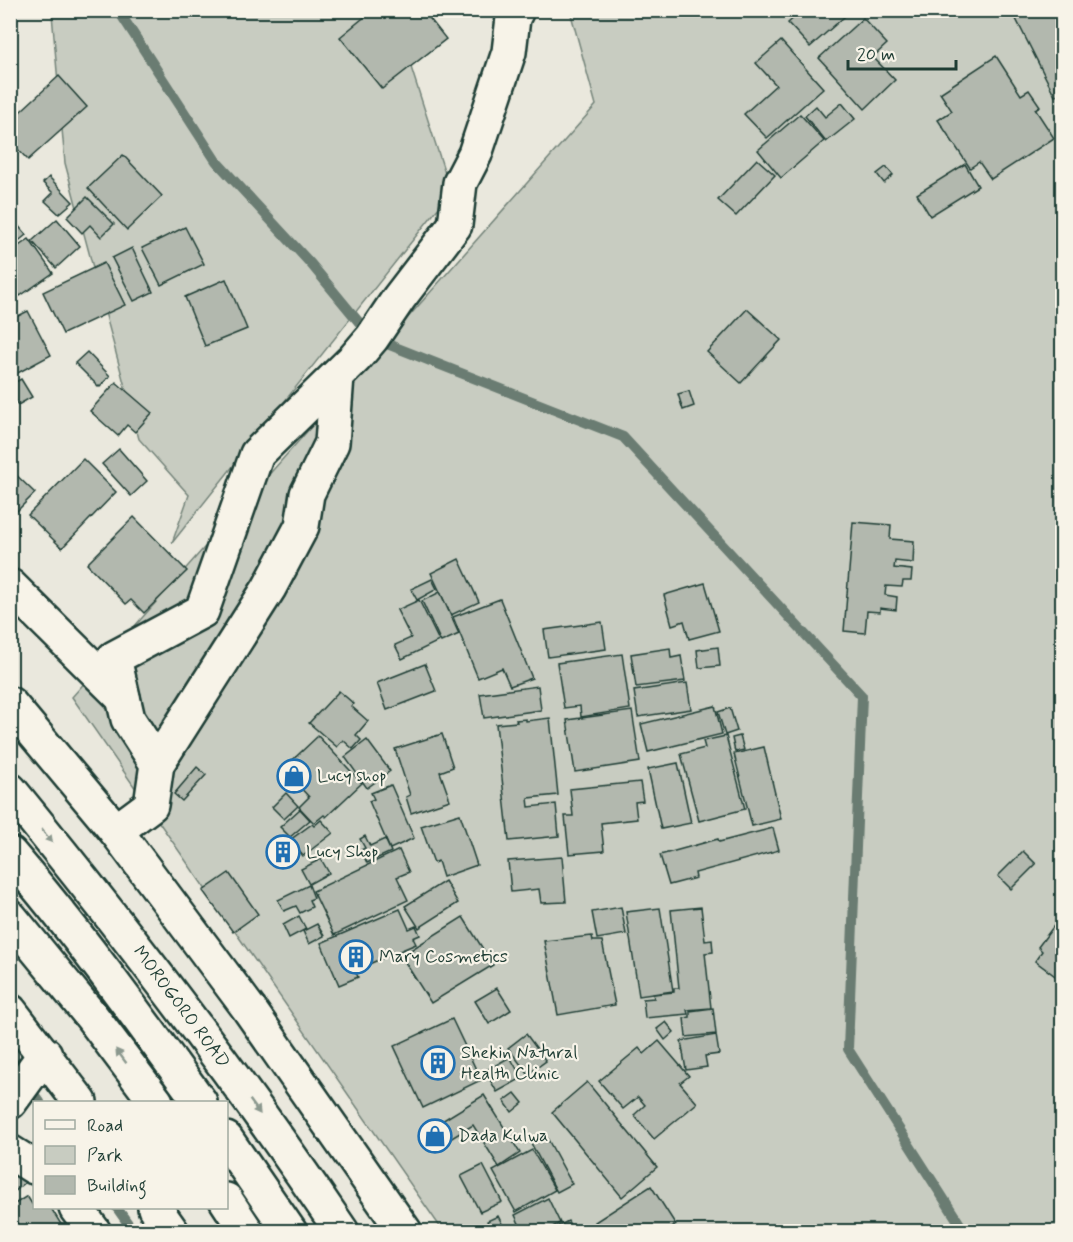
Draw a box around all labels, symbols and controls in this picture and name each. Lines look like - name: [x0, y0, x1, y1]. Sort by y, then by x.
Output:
- scale bar: [848, 33, 956, 71]
- text: 20 m: [857, 43, 895, 67]
- shop icon: Lucy shop: [276, 758, 312, 794]
- place label: Lucy shop: [317, 764, 387, 788]
- one-way arrow: [41, 828, 53, 843]
- building icon: Lucy Shop: [265, 834, 301, 870]
- place label: Lucy Shop: [306, 840, 379, 864]
- building icon: Mary Cosmetics: [338, 939, 374, 975]
- street label: MOROGORO ROAD: [127, 941, 235, 1073]
- place label: Mary Cosmetics: [379, 945, 508, 969]
- place label: Shekin Natural Health Clinic: [461, 1041, 578, 1086]
- building icon: Shekin Natural Health Clinic: [420, 1045, 456, 1081]
- one-way arrow: [115, 1048, 127, 1064]
- one-way arrow: [249, 1099, 261, 1114]
- legend: [33, 1101, 228, 1209]
- text: Road: [87, 1114, 123, 1138]
- shop icon: Dada Kulwa: [417, 1118, 453, 1154]
- place label: Dada Kulwa: [458, 1124, 548, 1148]
- text: Park: [87, 1144, 123, 1168]
- text: Building: [87, 1174, 147, 1200]

